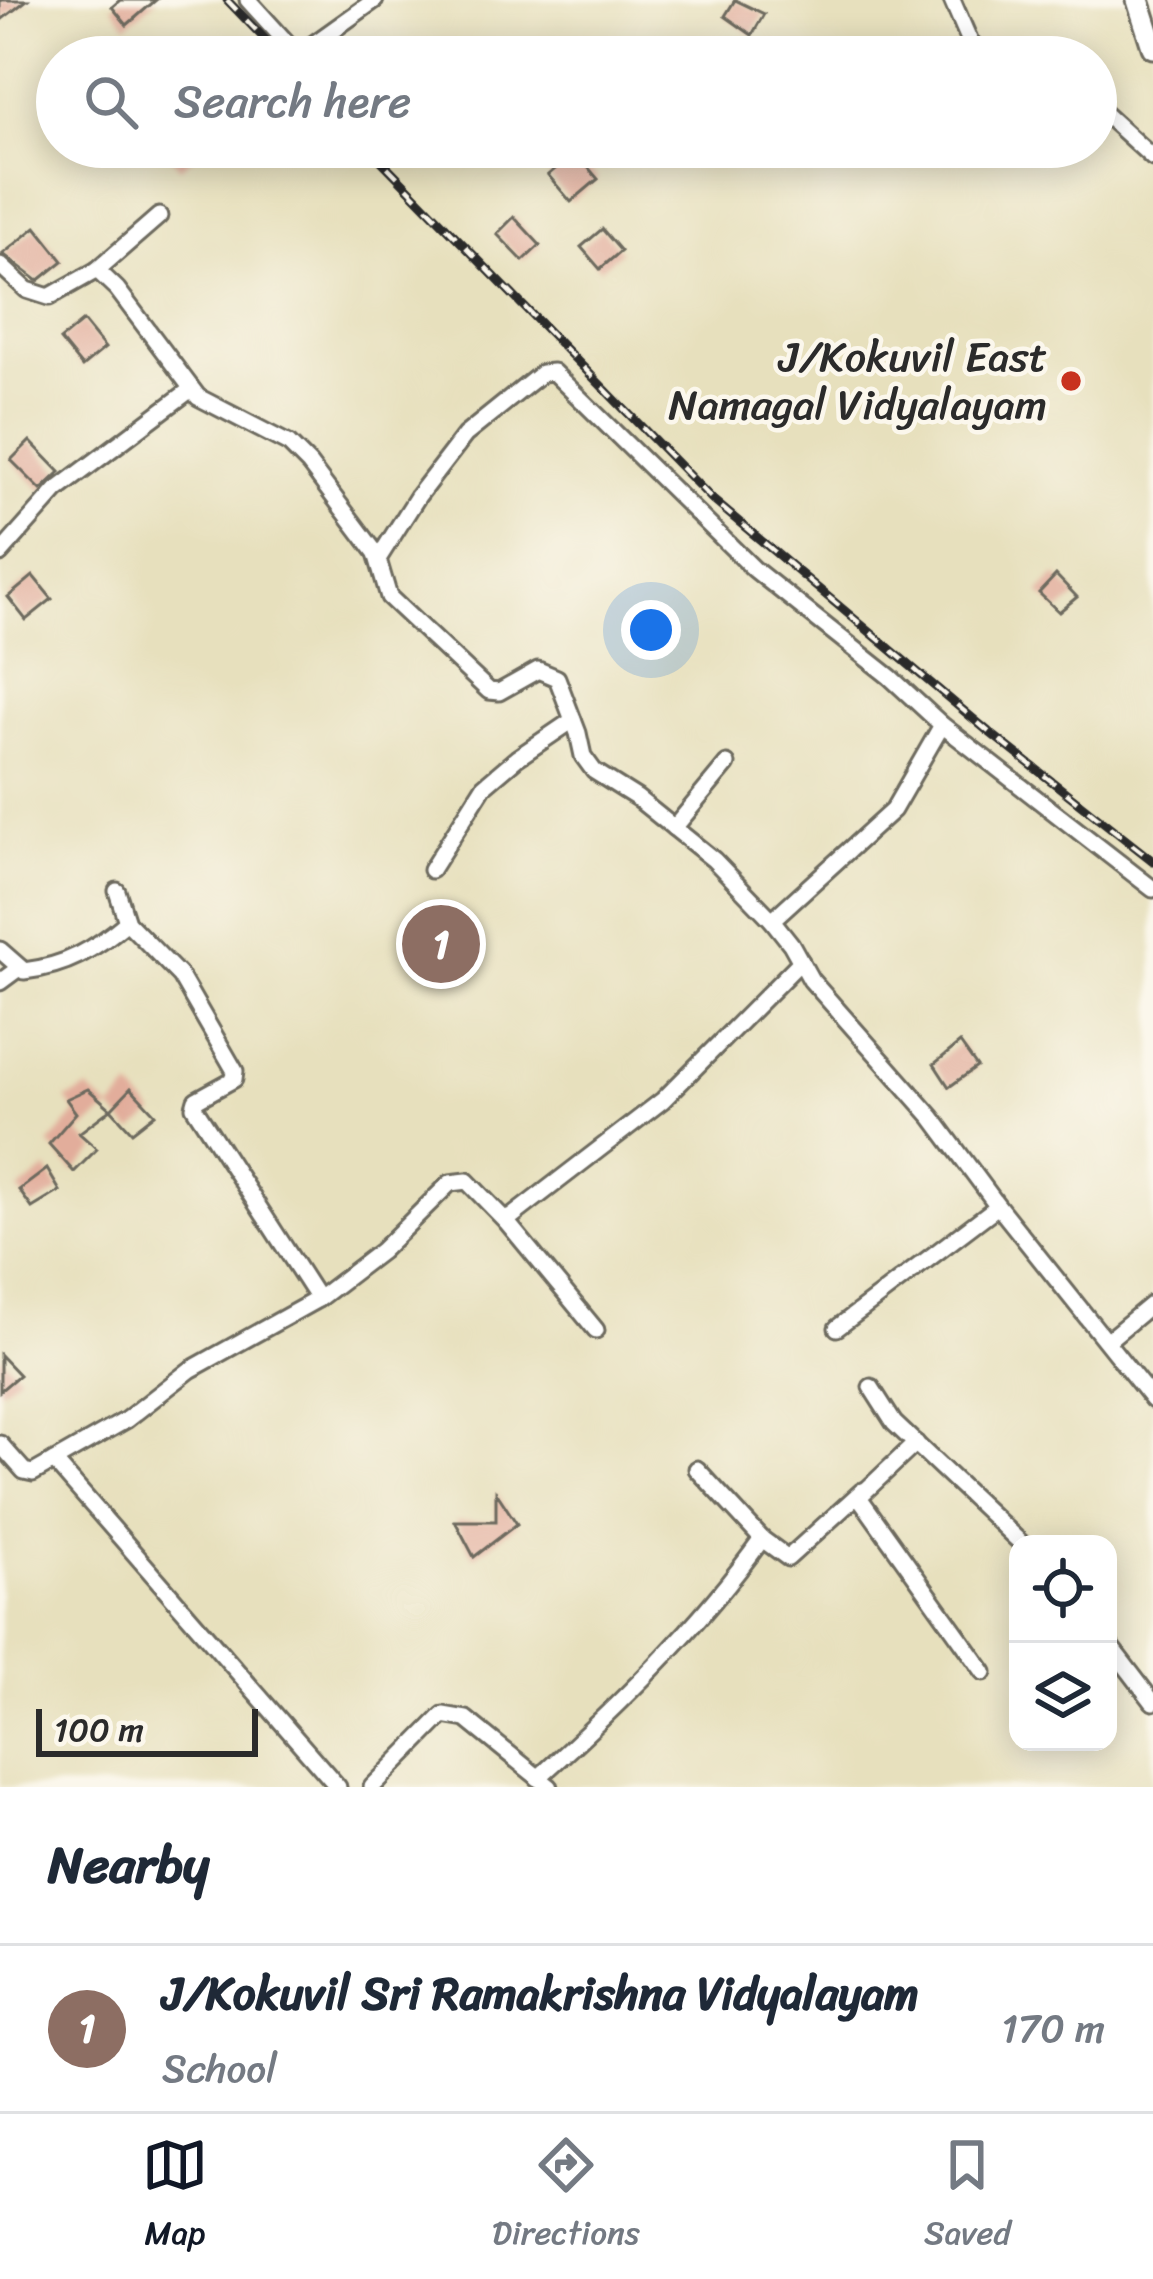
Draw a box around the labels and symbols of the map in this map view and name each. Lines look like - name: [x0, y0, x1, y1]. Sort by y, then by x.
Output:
- place label: J/Kokuvil East Namagal Vidyalayam: [669, 320, 1047, 442]
- marker: J/Kokuvil East Namagal Vidyalayam: [1058, 368, 1084, 394]
- your location: [621, 600, 681, 660]
- pin: 1: [402, 899, 480, 989]
- scale bar: [36, 1703, 258, 1756]

